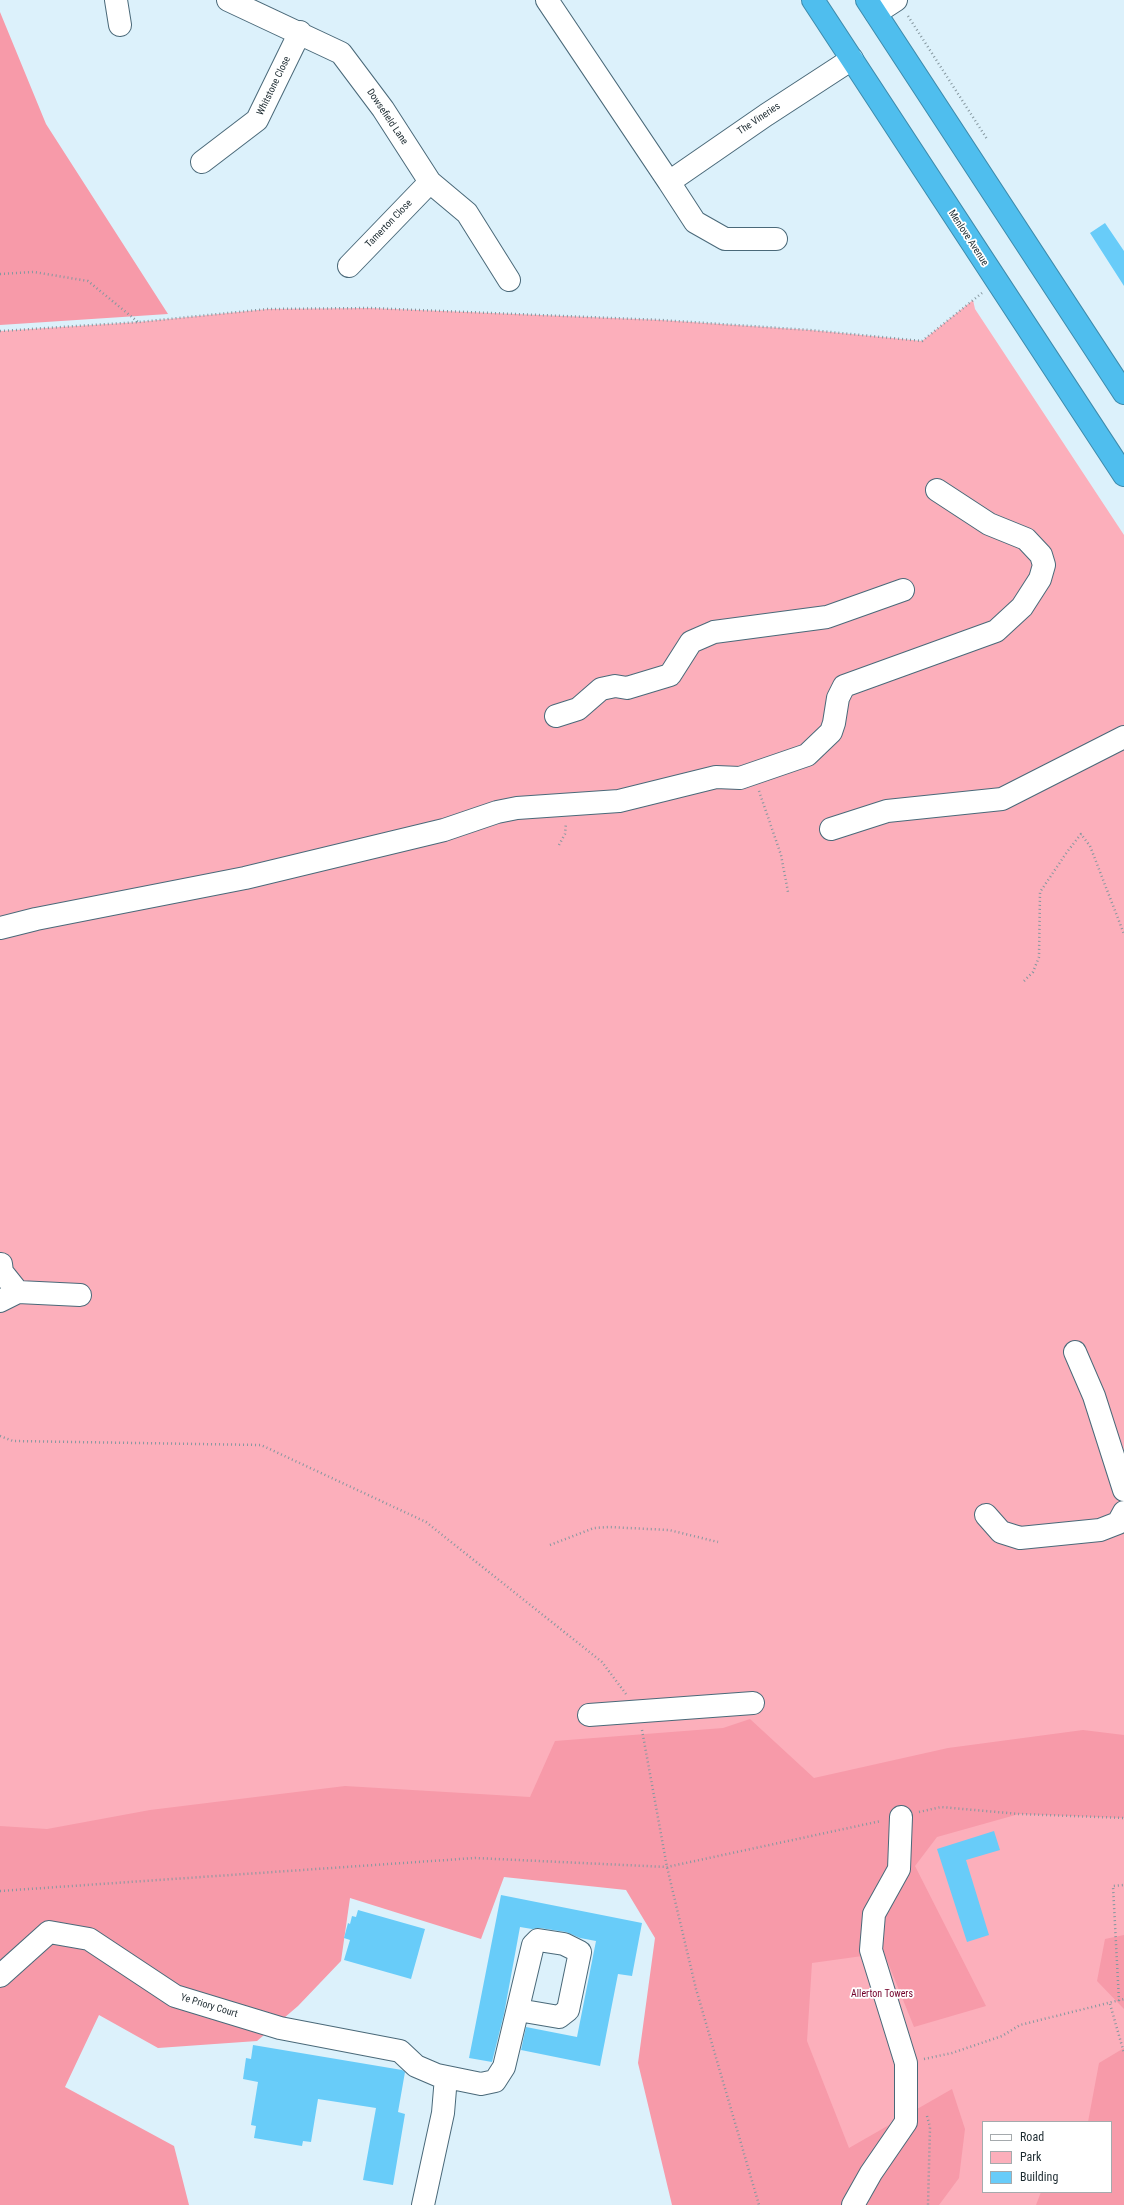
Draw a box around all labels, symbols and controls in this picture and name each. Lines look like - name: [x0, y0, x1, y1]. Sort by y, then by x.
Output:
- street label: Whitstone Close: [255, 55, 293, 117]
- street label: Dowsefield Lane: [364, 87, 410, 147]
- street label: The Vineries: [735, 100, 783, 138]
- street label: Tamerton Close: [363, 197, 415, 251]
- street label: Menlove Avenue: [945, 208, 991, 268]
- park label: Allerton Towers: [851, 1988, 913, 2000]
- street label: Ye Priory Court: [179, 1992, 239, 2020]
- legend: [982, 2121, 1112, 2193]
- text: Road: [1020, 2130, 1044, 2144]
- text: Park: [1020, 2150, 1041, 2164]
- text: Building: [1020, 2170, 1058, 2184]

